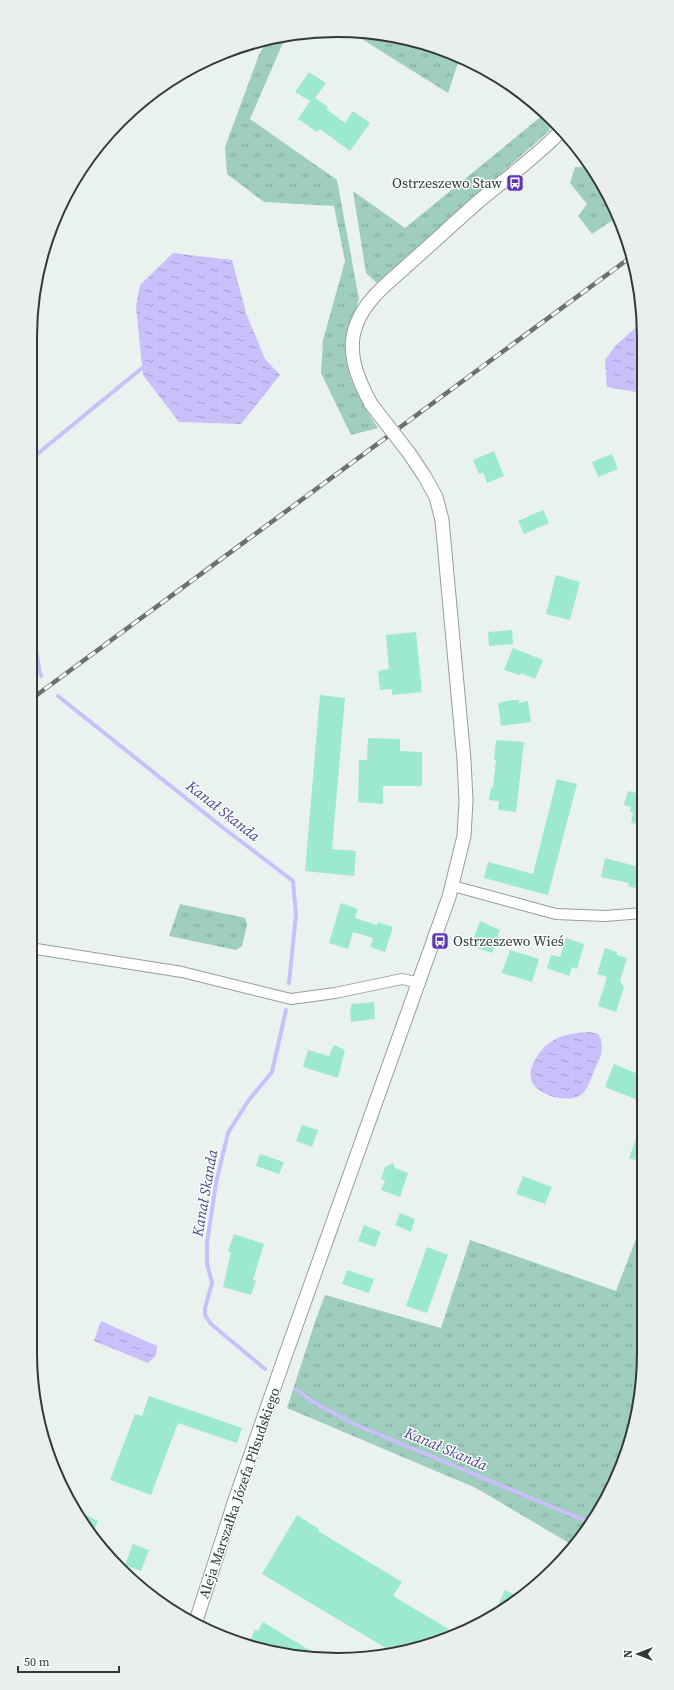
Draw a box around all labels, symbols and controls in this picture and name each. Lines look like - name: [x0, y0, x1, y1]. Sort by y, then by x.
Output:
- place label: Ostrzeszewo Staw: [392, 173, 502, 193]
- bus stop icon: Ostrzeszewo Staw: [505, 173, 525, 193]
- water label: Kanał Skanda: [181, 775, 265, 846]
- bus stop icon: Ostrzeszewo Wieś: [430, 931, 450, 951]
- place label: Ostrzeszewo Wieś: [453, 931, 564, 951]
- water label: Kanał Skanda: [186, 1148, 223, 1239]
- street label: Aleja Marszałka Józefa Piłsudskiego: [193, 1385, 285, 1601]
- water label: Kanał Skanda: [401, 1421, 491, 1475]
- north arrow: [618, 1634, 658, 1674]
- scale bar: [18, 1648, 119, 1674]
- text: N: [621, 1650, 636, 1658]
- text: 50 m: [24, 1654, 50, 1670]

